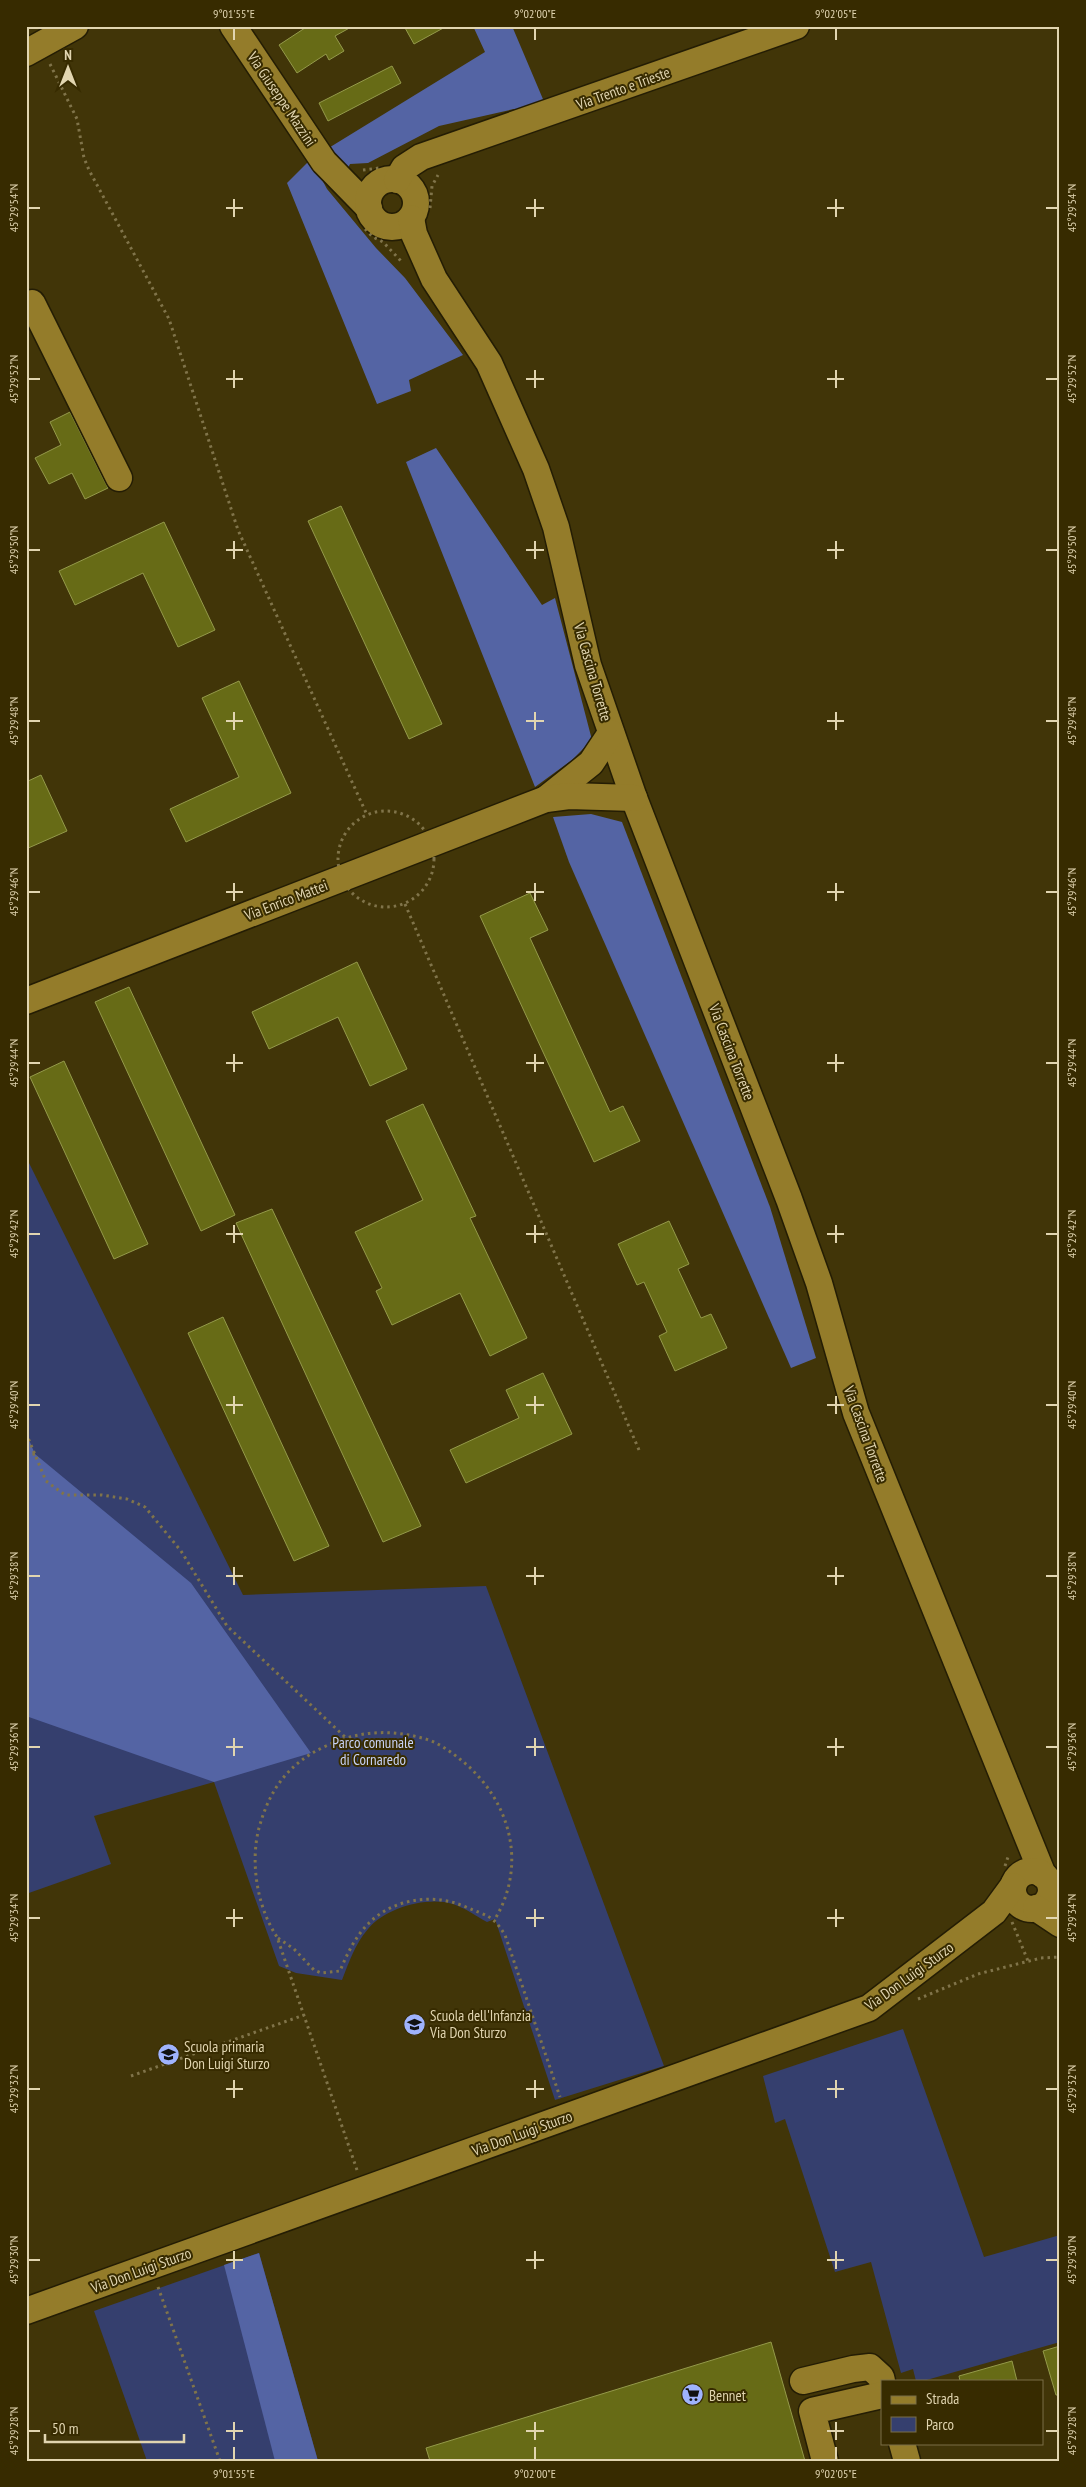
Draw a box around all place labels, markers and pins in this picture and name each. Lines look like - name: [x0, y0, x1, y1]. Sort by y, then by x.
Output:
- place label: Scuola dell'Infanzia Via Don Sturzo: [429, 2006, 531, 2042]
- school or university icon: Scuola dell'Infanzia Via Don Sturzo: [402, 2012, 426, 2036]
- place label: Scuola primaria Don Luigi Sturzo: [184, 2037, 270, 2073]
- school or university icon: Scuola primaria Don Luigi Sturzo: [156, 2043, 180, 2067]
- supermarket icon: Bennet: [681, 2383, 705, 2407]
- place label: Bennet: [709, 2386, 746, 2405]

